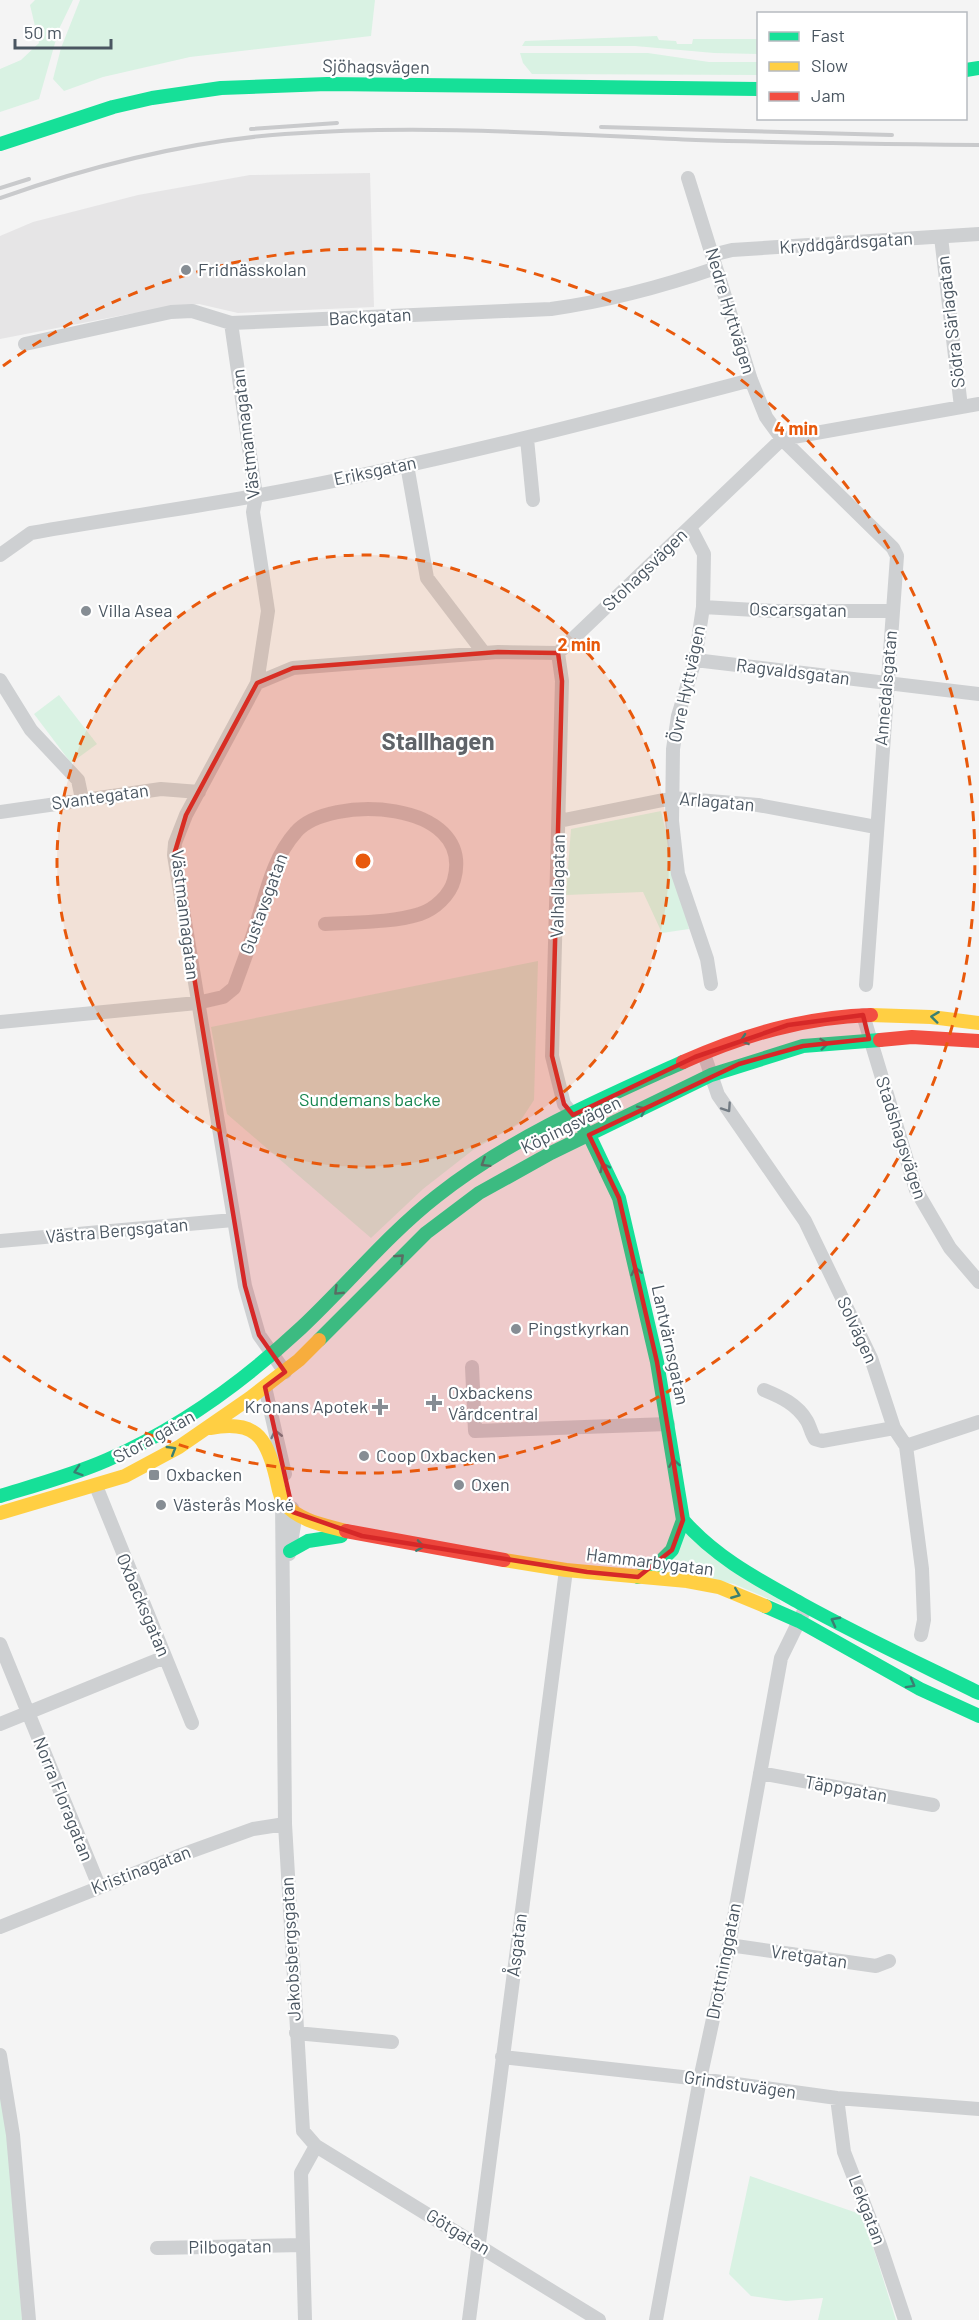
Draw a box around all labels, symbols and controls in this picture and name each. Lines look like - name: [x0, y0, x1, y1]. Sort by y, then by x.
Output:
- scale bar: [15, 12, 111, 50]
- legend: [757, 12, 967, 120]
- text: 50 m: [24, 21, 62, 43]
- text: Fast: [811, 24, 845, 46]
- street label: Sjöhagsvägen: [322, 54, 430, 78]
- text: Slow: [811, 54, 848, 76]
- text: Jam: [811, 84, 845, 106]
- street label: Kryddgårdsgatan: [778, 226, 913, 258]
- street label: Nedre Hyttvägen: [701, 245, 761, 377]
- street label: Södra Särlagatan: [931, 255, 969, 389]
- place label: Fridnässkolan: [198, 258, 306, 280]
- marker: Fridnässkolan: [179, 263, 193, 277]
- street label: Backgatan: [328, 303, 412, 329]
- street label: Västmannagatan: [226, 368, 264, 500]
- text: 4 min: [774, 417, 818, 439]
- street label: Eriksgatan: [331, 451, 418, 489]
- street label: Stohagsvägen: [597, 523, 691, 615]
- street label: Oscarsgatan: [749, 597, 847, 621]
- place label: Villa Asea: [98, 599, 173, 621]
- marker: Villa Asea: [79, 604, 93, 618]
- street label: Övre Hyttvägen: [663, 623, 709, 744]
- street label: Annedalsgatan: [869, 629, 901, 747]
- text: 2 min: [557, 633, 601, 655]
- street label: Ragvaldsgatan: [735, 653, 851, 689]
- district label: Stallhagen: [381, 726, 495, 755]
- street label: Svantegatan: [50, 778, 150, 814]
- street label: Arlagatan: [679, 787, 755, 815]
- street label: Valhallagatan: [545, 834, 569, 938]
- street label: Västmannagatan: [167, 849, 205, 981]
- street label: Gustavsgatan: [235, 850, 291, 957]
- centre of rings: [353, 851, 373, 871]
- one-way arrow: [931, 1011, 940, 1024]
- one-way arrow: [739, 1032, 750, 1045]
- one-way arrow: [819, 1038, 828, 1051]
- street label: Stadshagsvägen: [872, 1074, 932, 1202]
- park label: Sundemans backe: [299, 1088, 441, 1110]
- street label: Köpingsvägen: [517, 1090, 624, 1158]
- one-way arrow: [720, 1101, 731, 1112]
- one-way arrow: [636, 1106, 646, 1117]
- one-way arrow: [480, 1155, 491, 1166]
- one-way arrow: [599, 1162, 611, 1173]
- street label: Västra Bergsgatan: [45, 1213, 189, 1247]
- one-way arrow: [393, 1254, 404, 1265]
- one-way arrow: [631, 1267, 644, 1277]
- one-way arrow: [335, 1283, 346, 1294]
- street label: Lantvärnsgatan: [648, 1283, 694, 1407]
- street label: Solvägen: [833, 1293, 883, 1366]
- place label: Pingstkyrkan: [528, 1317, 629, 1339]
- marker: Pingstkyrkan: [509, 1322, 523, 1336]
- place label: Oxbackens Vårdcentral: [448, 1381, 538, 1424]
- marker: Oxbackens Vårdcentral: [425, 1394, 443, 1412]
- place label: Kronans Apotek: [245, 1395, 368, 1417]
- marker: Kronans Apotek: [373, 1400, 387, 1414]
- street label: Stora gatan: [109, 1405, 198, 1468]
- one-way arrow: [270, 1430, 283, 1440]
- place label: Coop Oxbacken: [376, 1444, 496, 1466]
- one-way arrow: [166, 1446, 176, 1458]
- marker: Coop Oxbacken: [357, 1449, 371, 1463]
- one-way arrow: [668, 1458, 681, 1468]
- place label: Oxbacken: [166, 1463, 242, 1485]
- one-way arrow: [73, 1464, 84, 1476]
- marker: Oxbacken: [147, 1468, 161, 1482]
- place label: Oxen: [471, 1473, 510, 1495]
- marker: Oxen: [452, 1478, 466, 1492]
- place label: Västerås Moské: [173, 1493, 294, 1515]
- marker: Västerås Moské: [154, 1498, 168, 1512]
- one-way arrow: [414, 1539, 424, 1552]
- street label: Hammarbygatan: [585, 1542, 715, 1580]
- street label: Oxbacksgatan: [112, 1550, 176, 1660]
- one-way arrow: [730, 1587, 741, 1599]
- one-way arrow: [830, 1617, 841, 1628]
- one-way arrow: [905, 1677, 915, 1688]
- street label: Norra Floragatan: [29, 1733, 99, 1864]
- street label: Täppgatan: [803, 1770, 889, 1806]
- street label: Kristinagatan: [88, 1840, 194, 1898]
- street label: Jakobsbergsgatan: [275, 1876, 305, 2022]
- street label: Drottninggatan: [701, 1901, 745, 2021]
- street label: Åsgatan: [501, 1912, 531, 1978]
- street label: Vretgatan: [769, 1940, 849, 1972]
- street label: Grindstuvägen: [683, 2065, 798, 2103]
- street label: Lekgatan: [845, 2172, 891, 2248]
- street label: Götgatan: [422, 2203, 495, 2259]
- street label: Pilbogatan: [188, 2234, 272, 2258]

